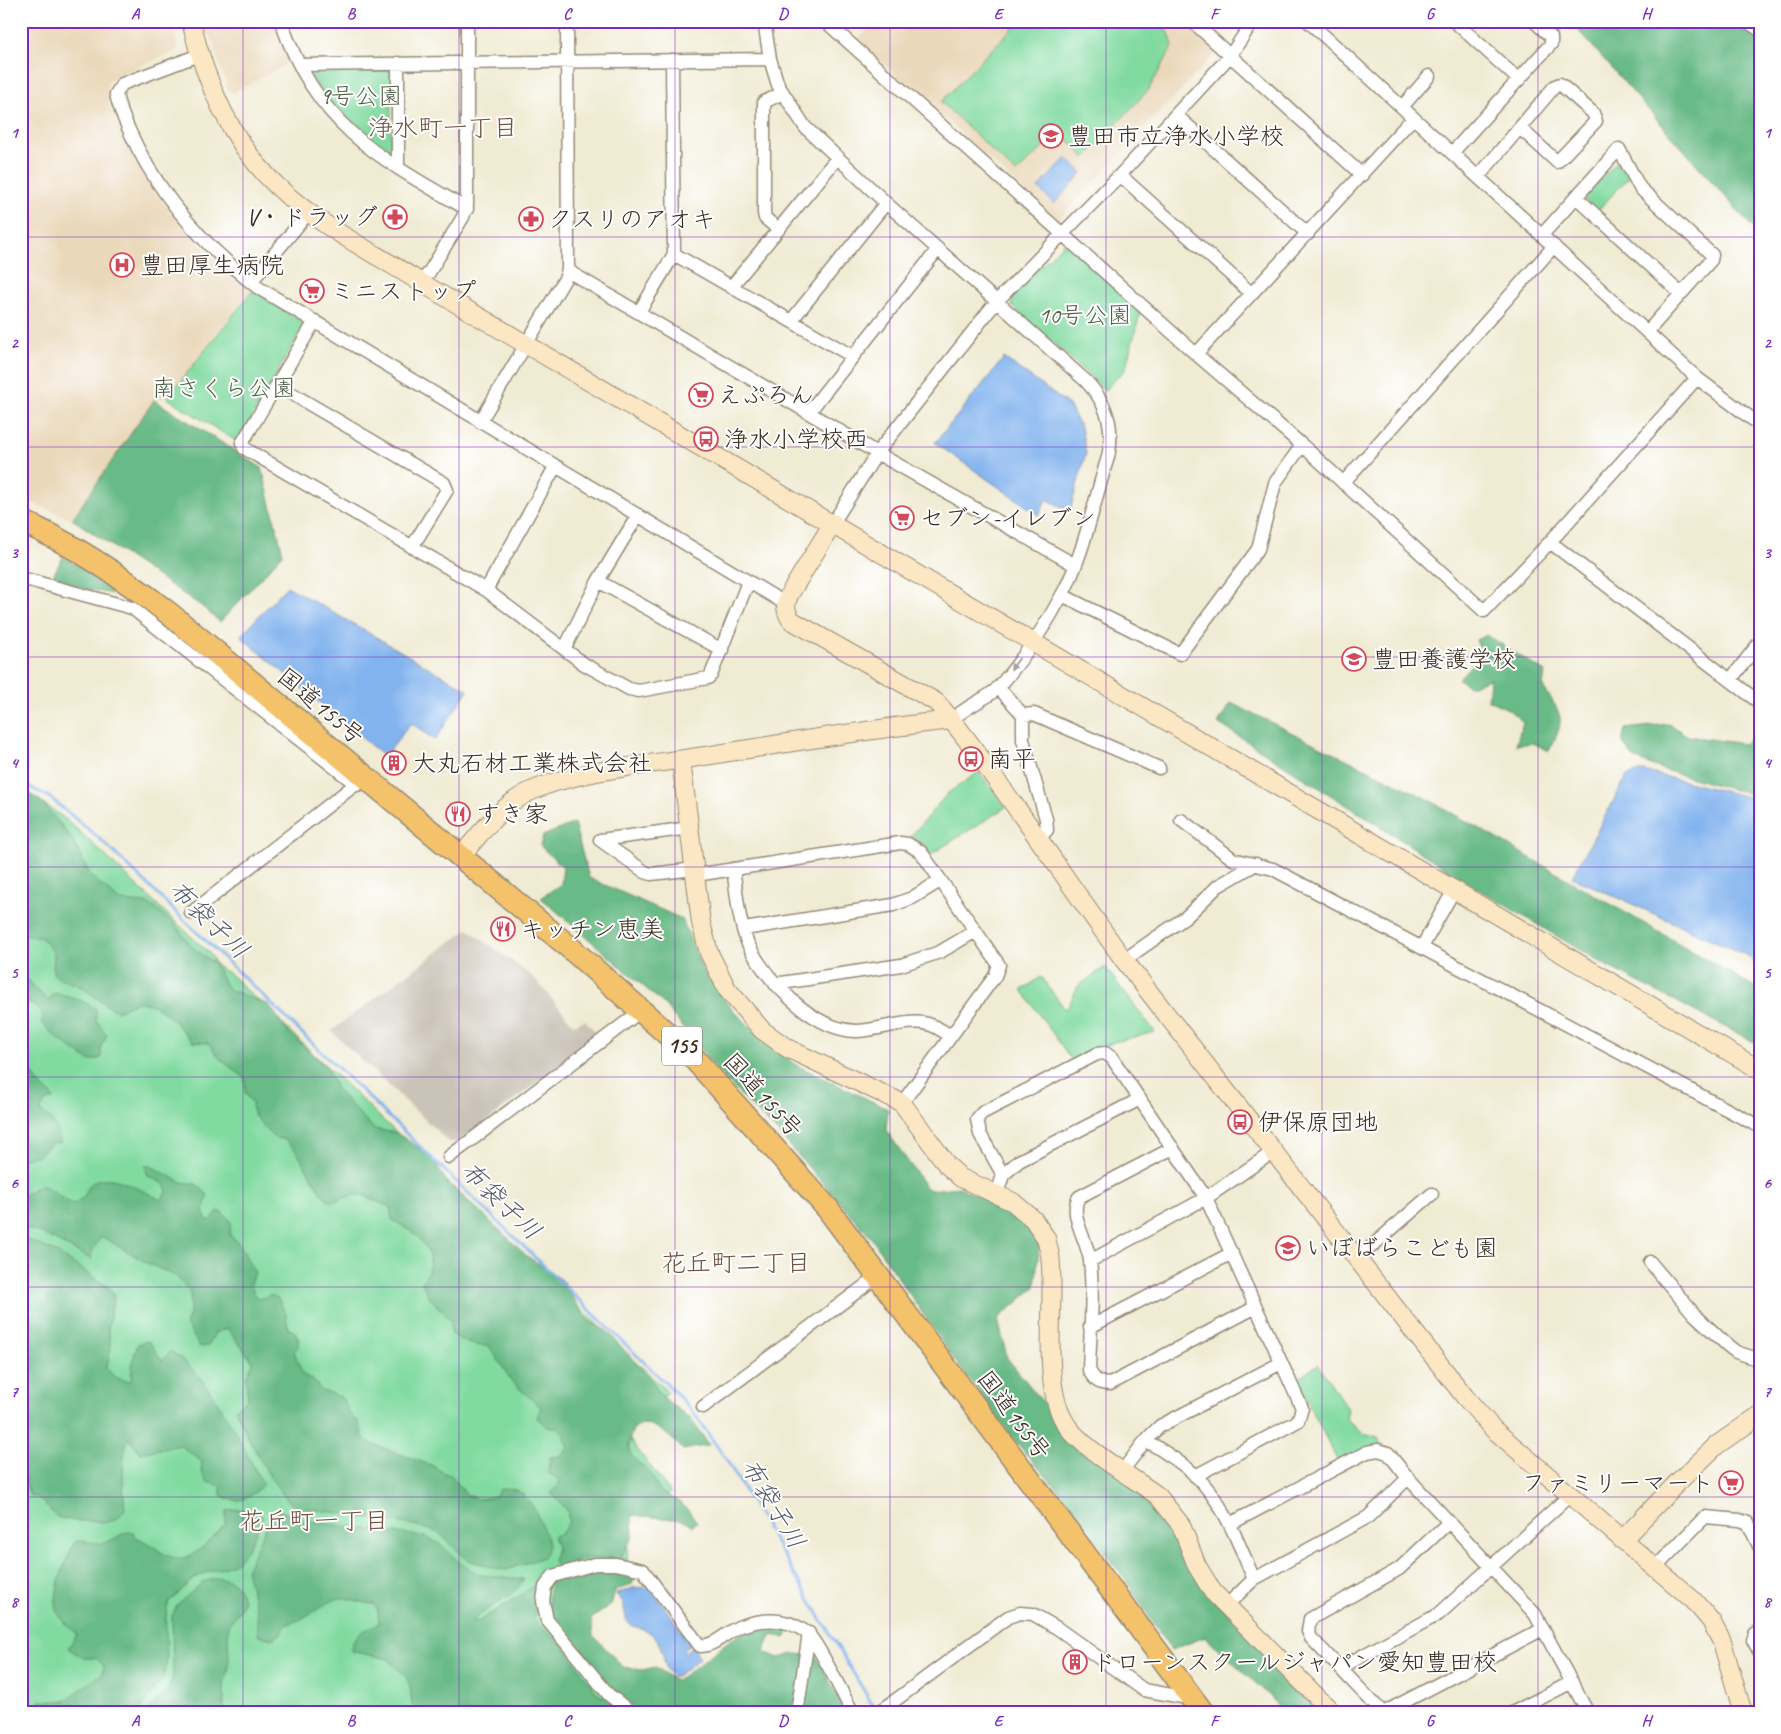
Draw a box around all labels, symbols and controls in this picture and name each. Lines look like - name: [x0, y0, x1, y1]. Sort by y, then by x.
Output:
- text: A: [131, 4, 141, 24]
- text: B: [347, 4, 357, 24]
- text: C: [563, 4, 573, 24]
- text: D: [778, 4, 789, 24]
- text: E: [994, 4, 1005, 24]
- text: F: [1210, 4, 1221, 24]
- text: G: [1426, 4, 1436, 24]
- text: H: [1641, 4, 1653, 24]
- park label: 9号公園: [320, 81, 402, 111]
- district label: 浄水町一丁目: [368, 112, 518, 144]
- place label: 豊田市立浄水小学校: [1068, 121, 1284, 151]
- text: 1: [10, 123, 19, 143]
- school or university icon: 豊田市立浄水小学校: [1038, 123, 1064, 149]
- text: 1: [1763, 123, 1772, 143]
- place label: V・ドラッグ: [246, 202, 378, 232]
- pharmacy icon: V・ドラッグ: [382, 204, 408, 230]
- place label: クスリのアオキ: [548, 204, 716, 234]
- pharmacy icon: クスリのアオキ: [518, 206, 544, 232]
- place label: 豊田厚生病院: [140, 250, 284, 280]
- hospital icon: 豊田厚生病院: [109, 252, 135, 278]
- place label: ミニストップ: [330, 276, 476, 306]
- supermarket icon: ミニストップ: [299, 278, 325, 304]
- park label: 10号公園: [1038, 300, 1132, 330]
- text: 2: [10, 333, 19, 353]
- text: 2: [1763, 333, 1772, 353]
- park label: 南さくら公園: [152, 373, 296, 403]
- place label: えぷろん: [718, 380, 814, 410]
- supermarket icon: えぷろん: [688, 382, 714, 408]
- place label: 浄水小学校西: [724, 424, 868, 454]
- bus stop icon: 浄水小学校西: [693, 426, 719, 452]
- place label: セブン-イレブン: [920, 503, 1096, 533]
- supermarket icon: セブン-イレブン: [889, 505, 915, 531]
- text: 3: [10, 543, 19, 563]
- text: 3: [1763, 543, 1772, 563]
- place label: 豊田養護学校: [1372, 644, 1516, 674]
- school or university icon: 豊田養護学校: [1341, 646, 1367, 672]
- one-way arrow: [1010, 658, 1021, 671]
- street label: 国道155号: [271, 661, 371, 751]
- place label: 南平: [988, 744, 1036, 774]
- bus stop icon: 南平: [958, 746, 984, 772]
- place label: 大丸石材工業株式会社: [412, 748, 652, 778]
- building icon: 大丸石材工業株式会社: [381, 750, 407, 776]
- text: 4: [10, 753, 19, 773]
- text: 4: [1763, 753, 1772, 773]
- place label: すき家: [476, 799, 548, 829]
- restaurant icon: すき家: [445, 801, 471, 827]
- water label: 布袋子川: [162, 874, 256, 966]
- place label: キッチン恵美: [520, 914, 664, 944]
- restaurant icon: キッチン恵美: [490, 916, 516, 942]
- text: 5: [11, 963, 20, 983]
- text: 5: [1764, 963, 1773, 983]
- road number: 155: [662, 1026, 702, 1066]
- street label: 国道155号: [717, 1046, 809, 1144]
- place label: 伊保原団地: [1258, 1107, 1378, 1137]
- bus stop icon: 伊保原団地: [1227, 1109, 1253, 1135]
- water label: 布袋子川: [454, 1155, 548, 1247]
- text: 6: [10, 1173, 19, 1193]
- text: 6: [1763, 1173, 1772, 1193]
- place label: いぼばらこども園: [1306, 1233, 1498, 1263]
- school or university icon: いぼばらこども園: [1275, 1235, 1301, 1261]
- district label: 花丘町二丁目: [661, 1247, 811, 1279]
- street label: 国道155号: [971, 1364, 1057, 1466]
- text: 7: [10, 1382, 19, 1402]
- text: 7: [1763, 1382, 1772, 1402]
- water label: 布袋子川: [734, 1453, 812, 1555]
- place label: ファミリーマート: [1522, 1468, 1714, 1498]
- supermarket icon: ファミリーマート: [1718, 1470, 1744, 1496]
- district label: 花丘町一丁目: [239, 1505, 389, 1537]
- text: 8: [10, 1592, 19, 1612]
- text: 8: [1763, 1592, 1772, 1612]
- place label: ドローンスクールジャパン愛知豊田校: [1092, 1647, 1497, 1677]
- building icon: ドローンスクールジャパン愛知豊田校: [1062, 1649, 1088, 1675]
- text: A: [131, 1711, 141, 1731]
- text: B: [347, 1711, 357, 1731]
- text: C: [563, 1711, 573, 1731]
- text: D: [778, 1711, 789, 1731]
- text: E: [994, 1711, 1005, 1731]
- text: F: [1210, 1711, 1221, 1731]
- text: G: [1426, 1711, 1436, 1731]
- text: H: [1641, 1711, 1653, 1731]

